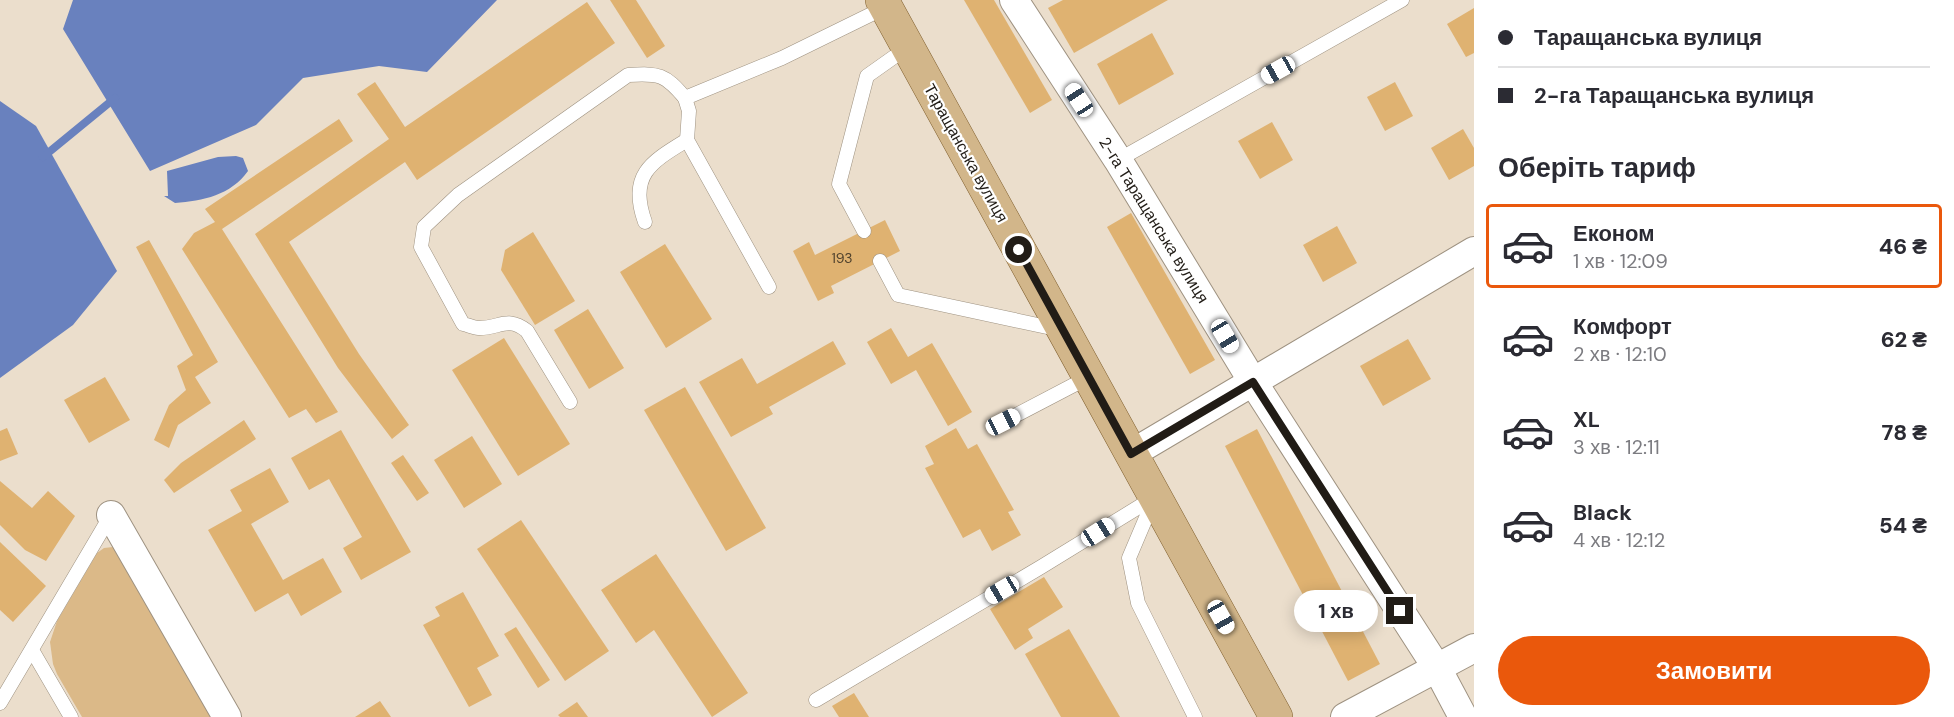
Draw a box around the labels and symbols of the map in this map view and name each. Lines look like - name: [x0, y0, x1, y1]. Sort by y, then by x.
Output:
- car: [1258, 53, 1298, 87]
- street label: Таращанська вулиця: [919, 80, 1013, 226]
- car: [1062, 80, 1096, 120]
- street label: 2-га Таращанська вулиця: [1094, 133, 1214, 307]
- route start: [1005, 236, 1032, 263]
- house number: 193: [831, 249, 853, 267]
- car: [1208, 316, 1242, 356]
- car: [983, 406, 1023, 438]
- car: [1078, 515, 1118, 549]
- car: [982, 573, 1022, 607]
- callout: 1 хв: [1295, 590, 1379, 632]
- car: [1204, 597, 1238, 637]
- route end: [1386, 597, 1413, 624]

